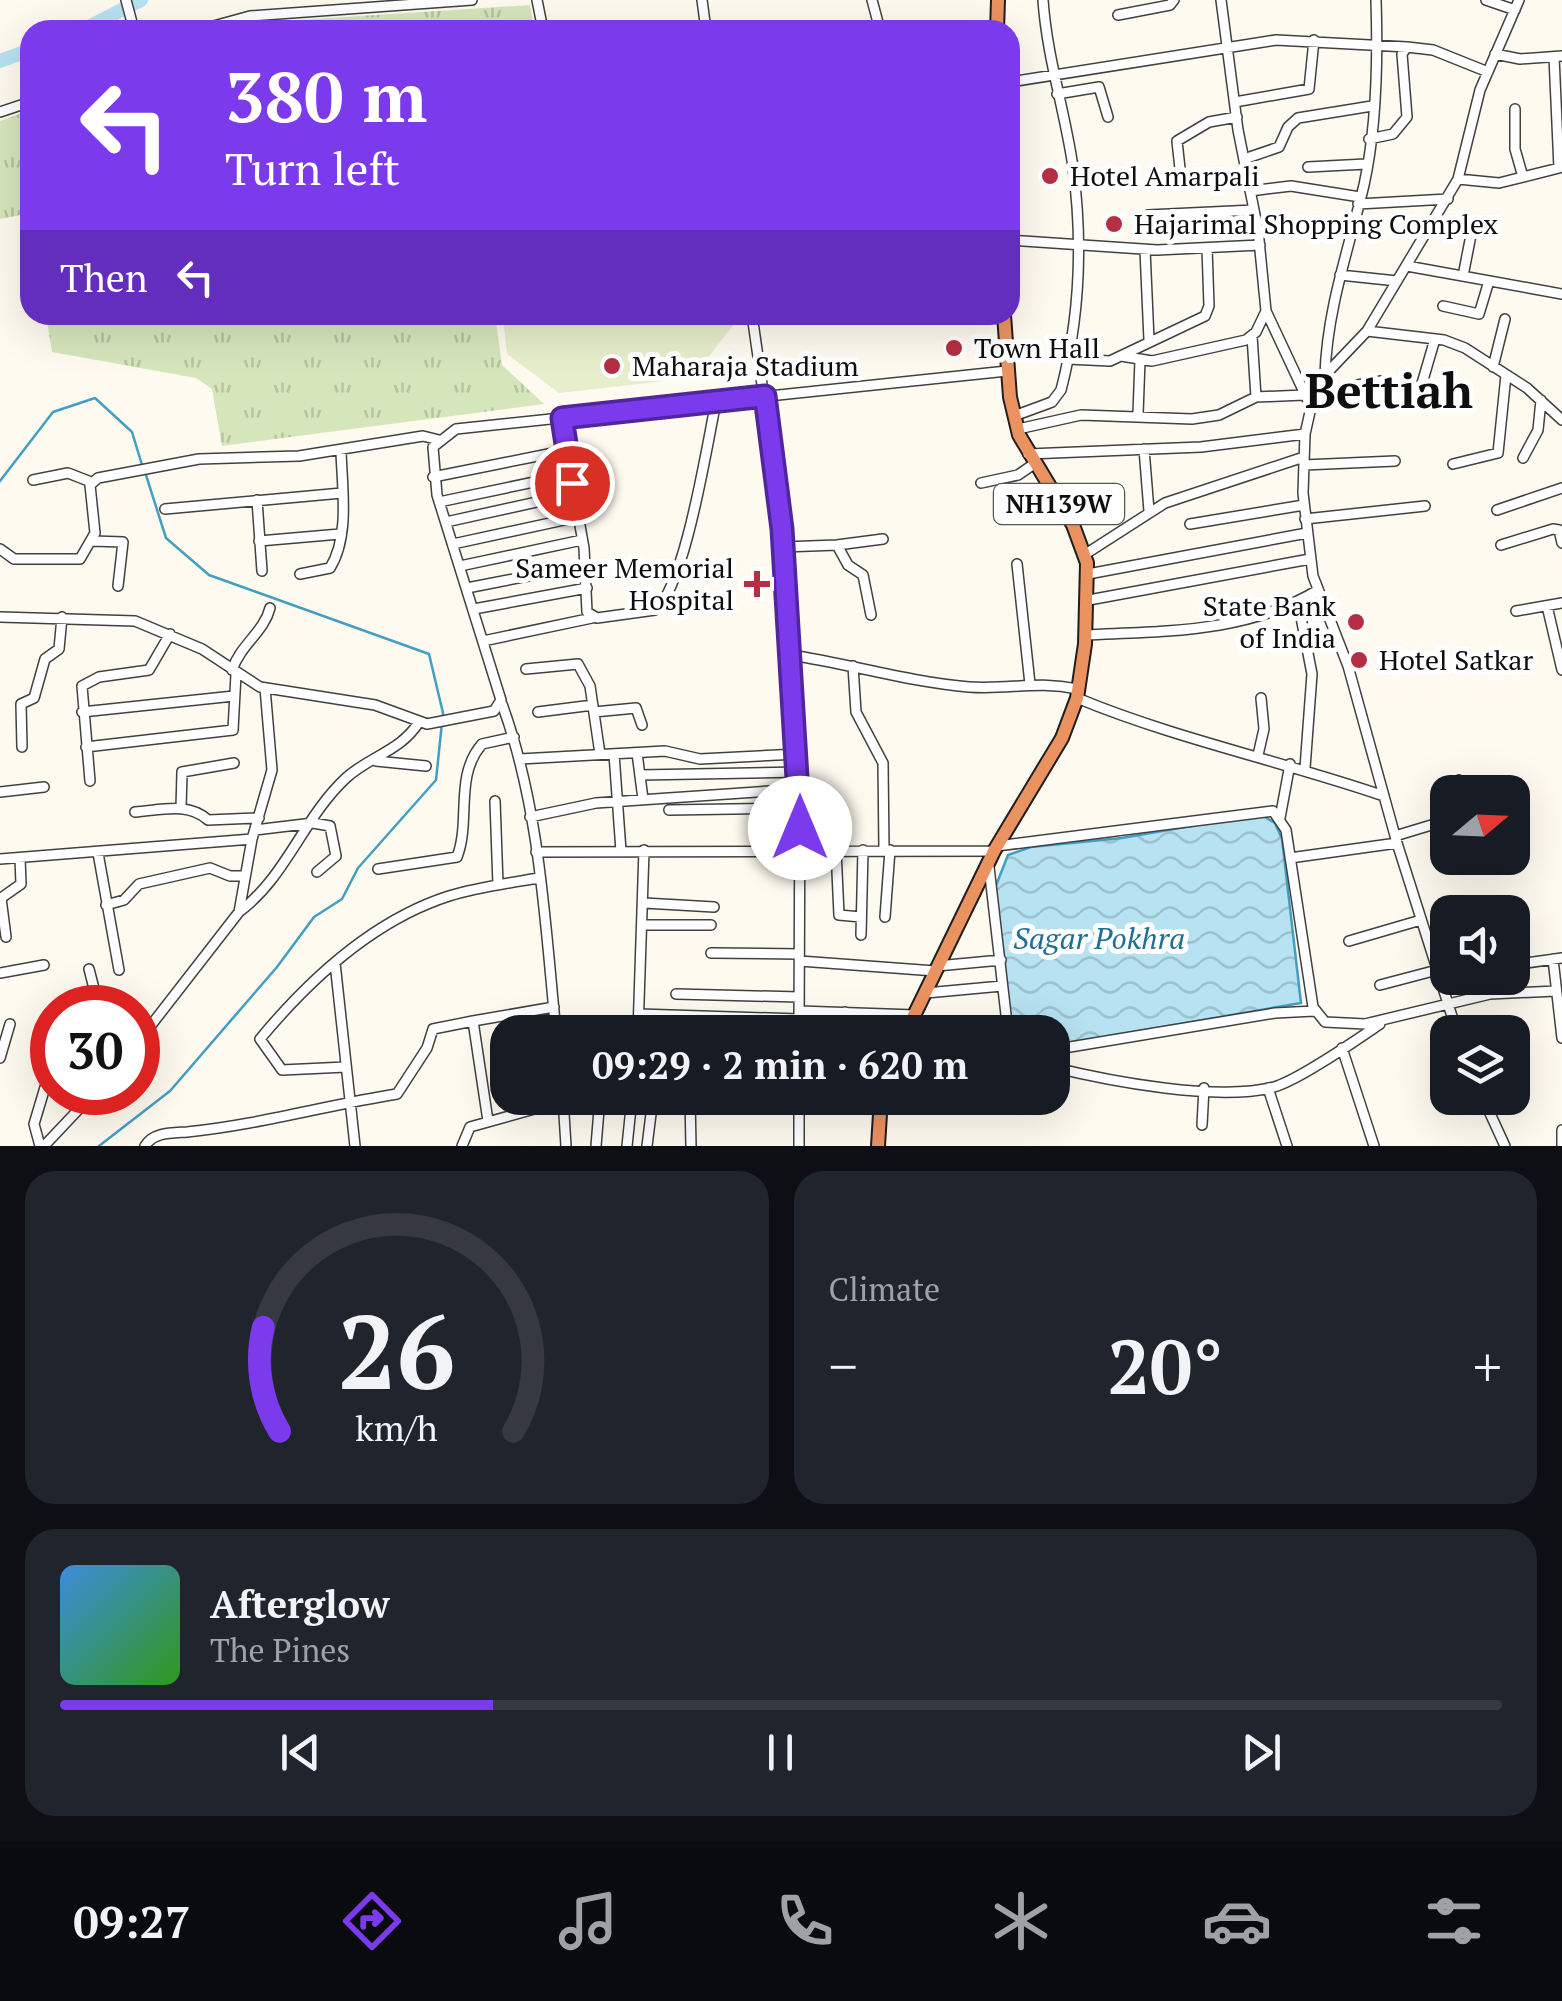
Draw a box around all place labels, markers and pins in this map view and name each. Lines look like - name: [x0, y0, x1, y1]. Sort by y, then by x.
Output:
- place label: Hotel Amarpali: [1070, 157, 1260, 194]
- marker: Hotel Amarpali: [1039, 165, 1061, 187]
- place label: Hajarimal Shopping Complex: [1134, 205, 1499, 242]
- marker: Hajarimal Shopping Complex: [1103, 213, 1125, 235]
- place label: Town Hall: [974, 329, 1100, 366]
- marker: Town Hall: [943, 337, 965, 359]
- place label: Maharaja Stadium: [632, 347, 859, 384]
- marker: Maharaja Stadium: [601, 355, 623, 377]
- pin: [530, 441, 615, 526]
- place label: Sameer Memorial Hospital: [515, 549, 734, 618]
- marker: Sameer Memorial Hospital: [744, 571, 770, 597]
- place label: State Bank of India: [1203, 587, 1337, 656]
- marker: State Bank of India: [1345, 611, 1367, 633]
- place label: Hotel Satkar: [1379, 641, 1533, 678]
- marker: Hotel Satkar: [1348, 649, 1370, 671]

